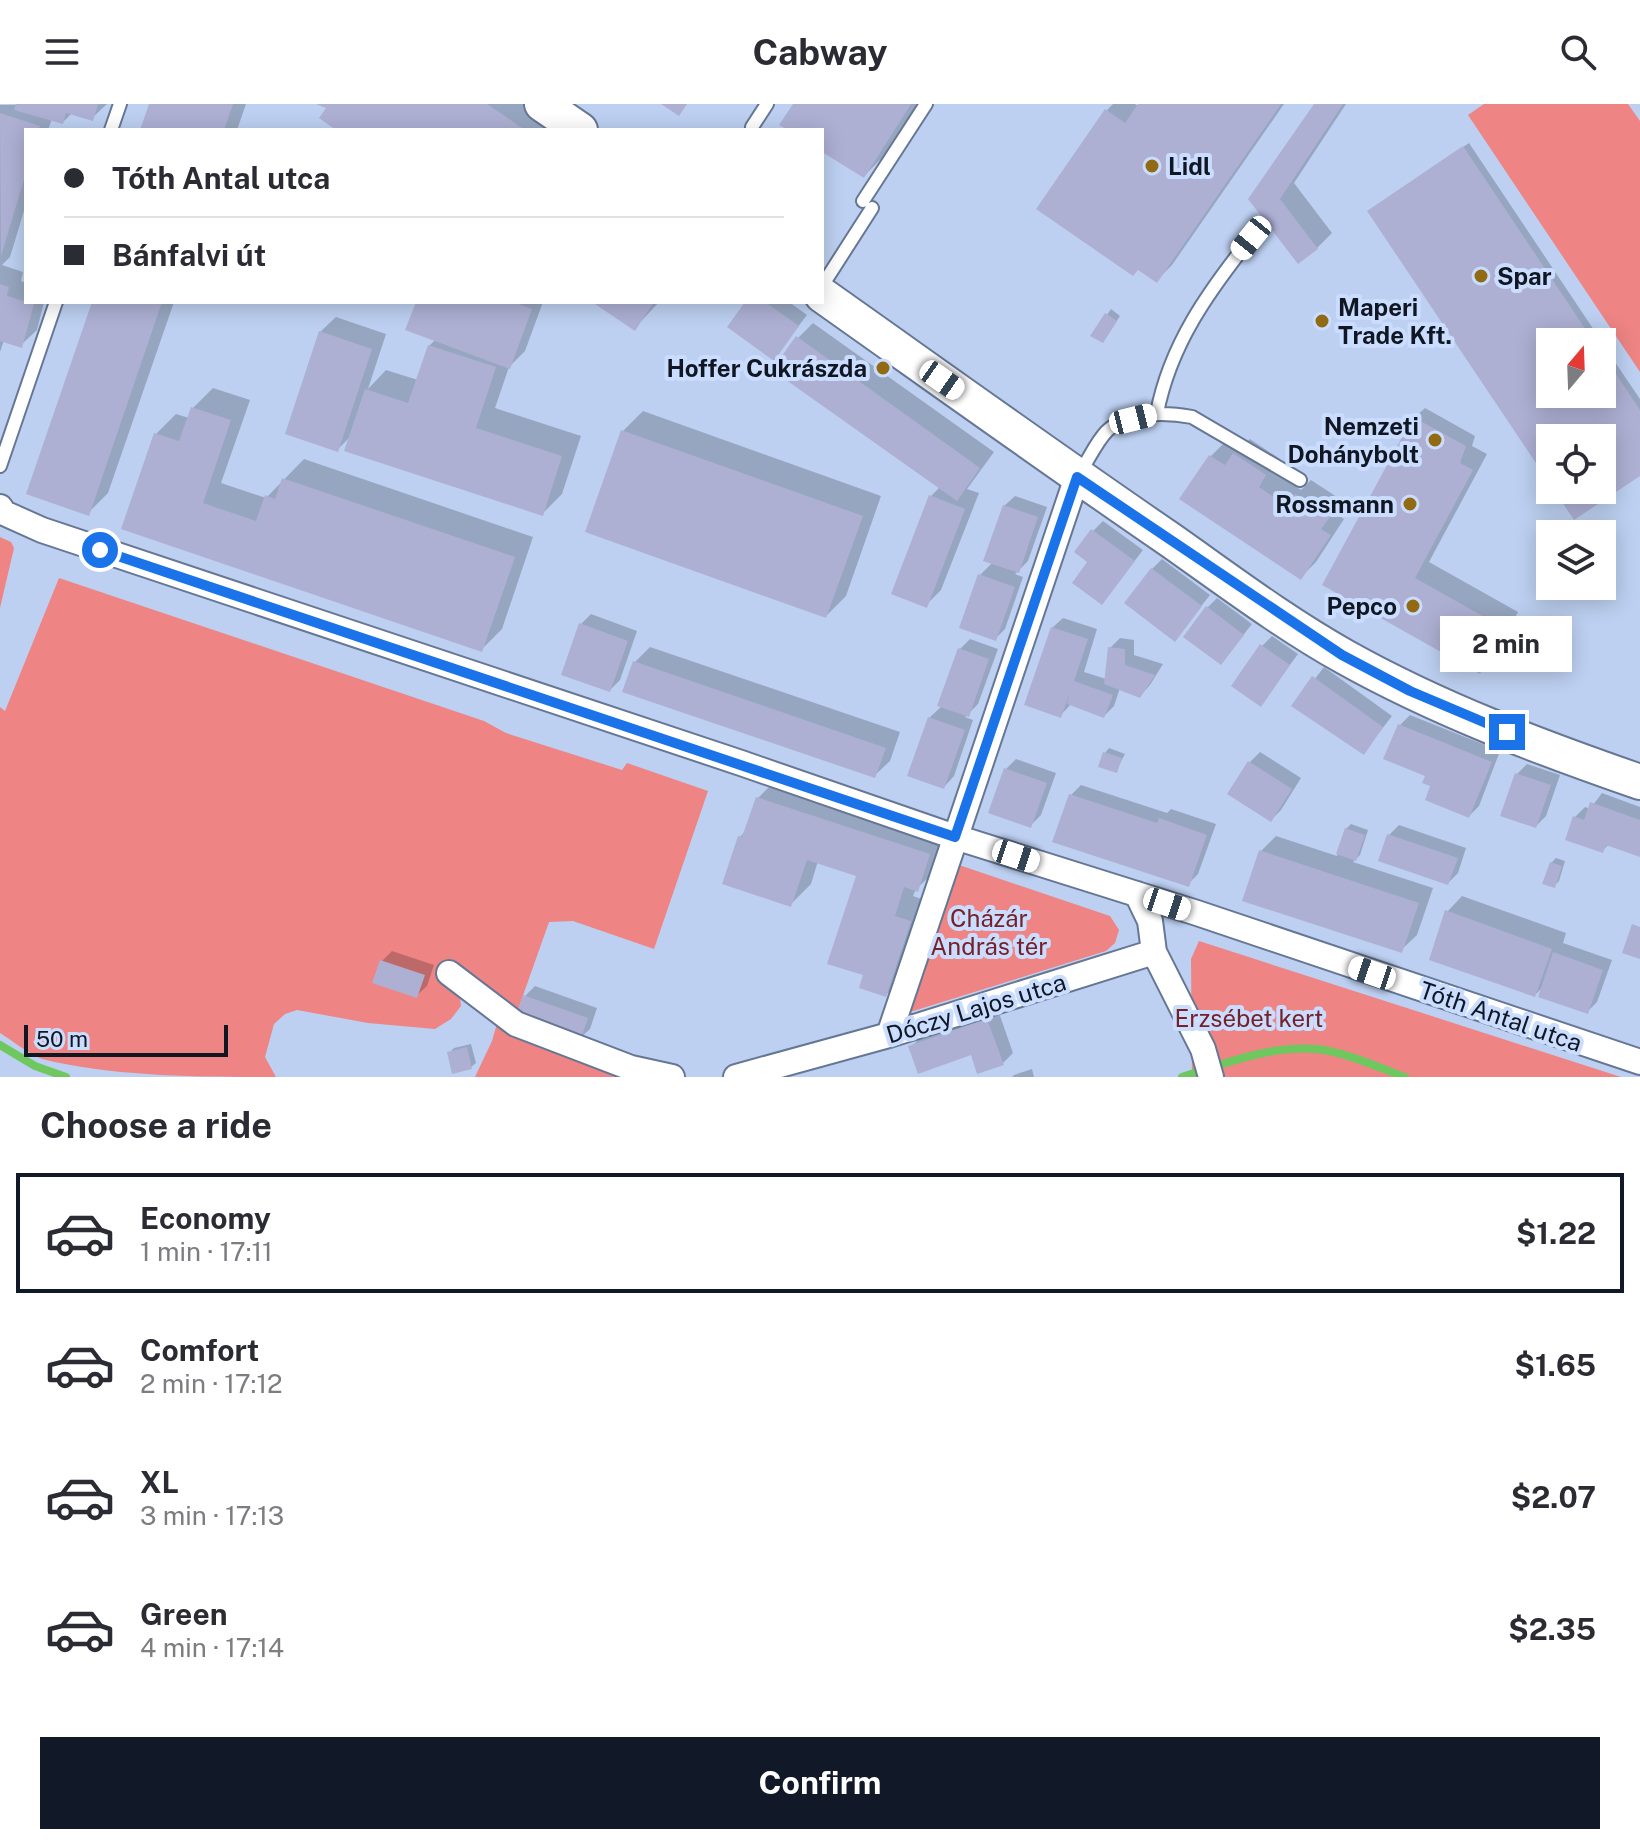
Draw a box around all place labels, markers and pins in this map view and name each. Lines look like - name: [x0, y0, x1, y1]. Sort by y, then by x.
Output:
- place label: Lidl: [1168, 152, 1211, 180]
- marker: Lidl: [1143, 157, 1161, 175]
- place label: Spar: [1497, 262, 1552, 290]
- marker: Spar: [1472, 267, 1490, 285]
- place label: Maperi Trade Kft.: [1338, 293, 1452, 349]
- marker: Maperi Trade Kft.: [1313, 312, 1331, 330]
- place label: Hoffer Cukrászda: [666, 354, 867, 382]
- marker: Hoffer Cukrászda: [874, 359, 892, 377]
- place label: Nemzeti Dohánybolt: [1287, 412, 1419, 468]
- marker: Nemzeti Dohánybolt: [1426, 431, 1444, 449]
- place label: Rossmann: [1275, 490, 1394, 518]
- marker: Rossmann: [1401, 495, 1419, 513]
- place label: Pepco: [1326, 592, 1397, 620]
- marker: Pepco: [1404, 597, 1422, 615]

